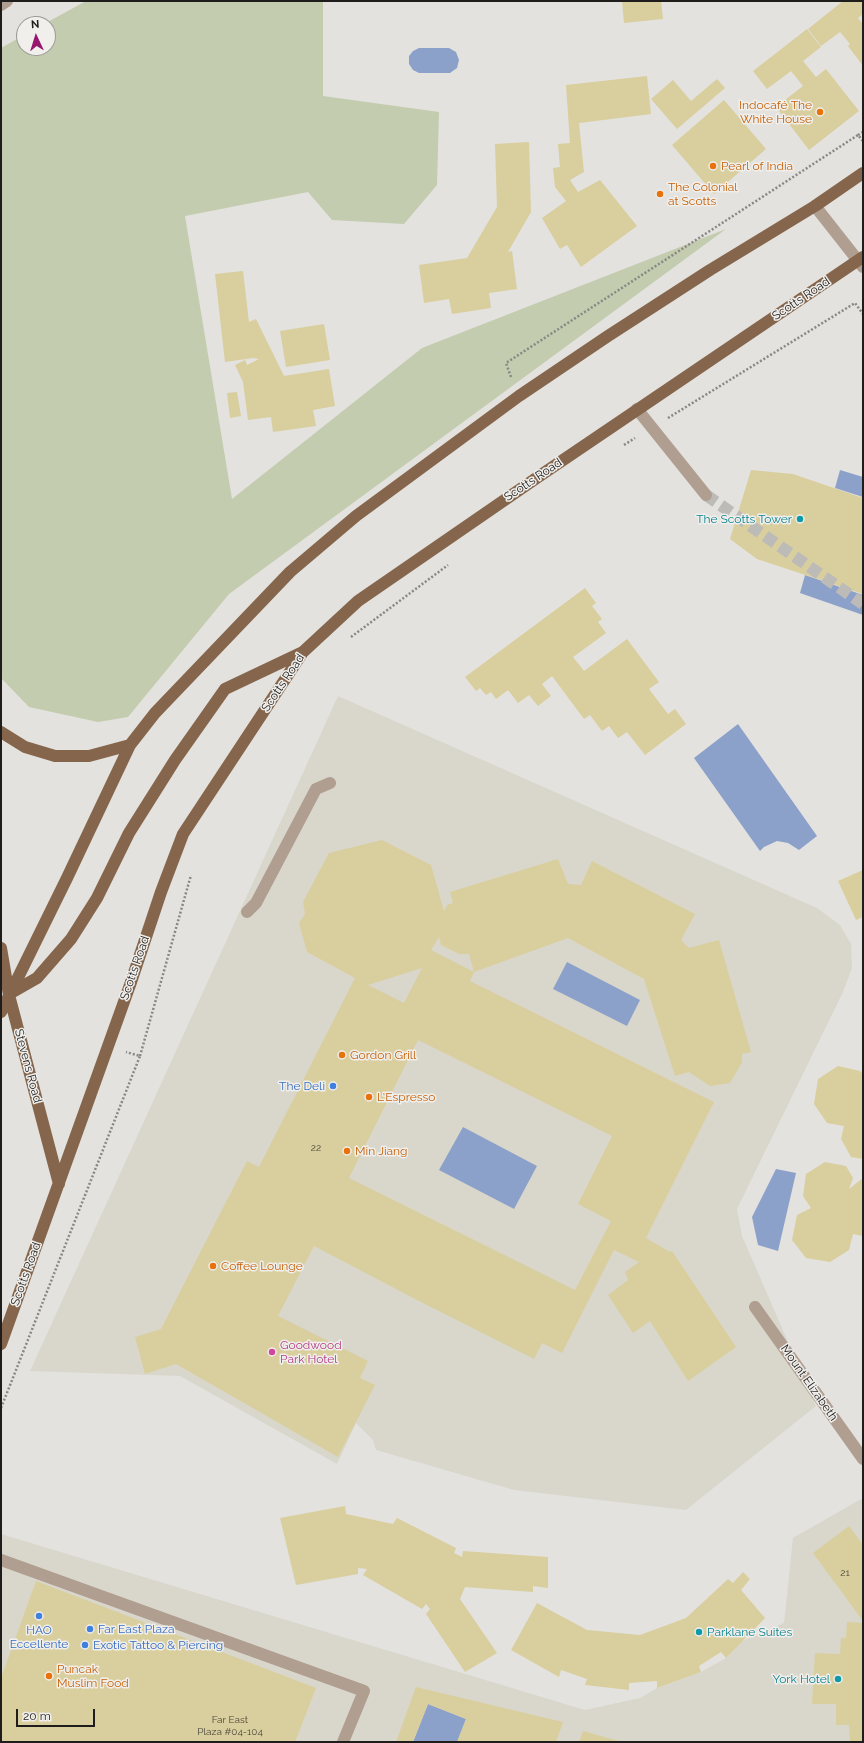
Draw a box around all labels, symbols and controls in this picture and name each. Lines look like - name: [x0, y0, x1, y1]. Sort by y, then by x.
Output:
- north arrow: [16, 16, 56, 56]
- text: N: [31, 18, 40, 31]
- place label: Indocafé The White House: [739, 98, 812, 126]
- marker: Indocafé The White House: [815, 107, 825, 117]
- place label: Pearl of India: [721, 159, 793, 173]
- marker: Pearl of India: [708, 161, 718, 171]
- place label: The Colonial at Scotts: [668, 180, 738, 208]
- marker: The Colonial at Scotts: [655, 189, 665, 199]
- street label: Scotts Road: [769, 274, 833, 324]
- street label: Scotts Road: [501, 455, 565, 505]
- place label: The Scotts Tower: [696, 512, 792, 526]
- marker: The Scotts Tower: [795, 514, 805, 524]
- street label: Scotts Road: [258, 651, 308, 715]
- street label: Scotts Road: [117, 934, 153, 1002]
- street label: Stevens Road: [11, 1028, 45, 1104]
- place label: Gordon Grill: [350, 1048, 416, 1062]
- marker: Gordon Grill: [337, 1050, 347, 1060]
- place label: The Deli: [279, 1079, 325, 1093]
- marker: The Deli: [328, 1081, 338, 1091]
- place label: L'Espresso: [377, 1090, 435, 1104]
- marker: L'Espresso: [364, 1092, 374, 1102]
- house number: 22: [311, 1142, 321, 1154]
- place label: Min Jiang: [355, 1144, 408, 1158]
- marker: Min Jiang: [342, 1146, 352, 1156]
- street label: Scotts Road: [8, 1240, 44, 1308]
- place label: Coffee Lounge: [221, 1259, 303, 1273]
- marker: Coffee Lounge: [208, 1261, 218, 1271]
- place label: Goodwood Park Hotel: [280, 1338, 342, 1366]
- street label: Mount Elizabeth: [777, 1342, 841, 1424]
- marker: Goodwood Park Hotel: [267, 1347, 277, 1357]
- house number: 21: [840, 1567, 850, 1579]
- marker: HAO Eccellente: [34, 1611, 44, 1621]
- place label: Far East Plaza: [98, 1622, 174, 1636]
- place label: HAO Eccellente: [10, 1623, 68, 1651]
- marker: Far East Plaza: [85, 1624, 95, 1634]
- place label: Parklane Suites: [707, 1625, 792, 1639]
- marker: Parklane Suites: [694, 1627, 704, 1637]
- place label: Exotic Tattoo & Piercing: [93, 1638, 223, 1652]
- marker: Exotic Tattoo & Piercing: [80, 1640, 90, 1650]
- place label: Puncak Muslim Food: [57, 1662, 129, 1690]
- marker: Puncak Muslim Food: [44, 1671, 54, 1681]
- place label: York Hotel: [772, 1672, 830, 1686]
- marker: York Hotel: [833, 1674, 843, 1684]
- scale bar: [18, 1701, 97, 1727]
- text: 20 m: [23, 1709, 51, 1723]
- house number: Far East Plaza #04-104: [197, 1714, 263, 1738]

